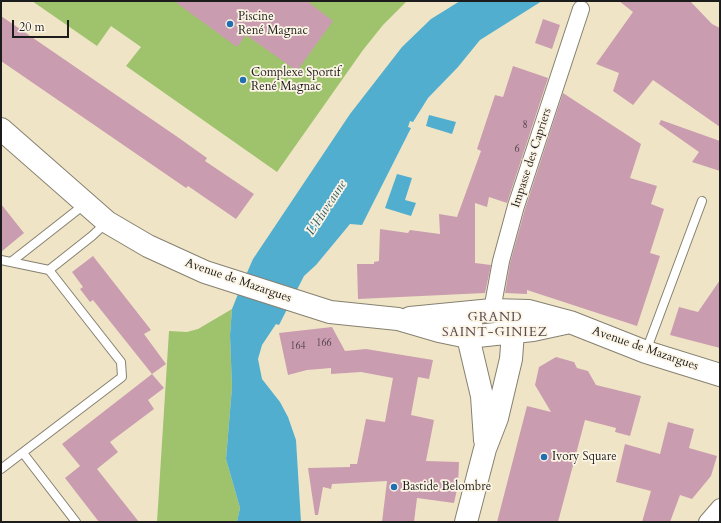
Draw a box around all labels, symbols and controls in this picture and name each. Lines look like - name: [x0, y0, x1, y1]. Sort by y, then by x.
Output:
- place label: Piscine René Magnac: [238, 10, 308, 38]
- scale bar: [14, 12, 71, 38]
- text: 20 m: [19, 19, 45, 35]
- marker: Piscine René Magnac: [225, 19, 235, 29]
- place label: Complexe Sportif René Magnac: [251, 66, 340, 94]
- marker: Complexe Sportif René Magnac: [238, 75, 248, 85]
- street label: Impasse des Capriers: [509, 106, 555, 210]
- house number: 8: [522, 120, 528, 132]
- house number: 6: [514, 144, 520, 156]
- water label: L'Huveaune: [304, 178, 350, 238]
- street label: Avenue de Mazargues: [183, 256, 293, 306]
- district label: GRAND SAINT-GINIEZ: [442, 310, 548, 341]
- street label: Avenue de Mazargues: [590, 324, 700, 374]
- house number: 166: [316, 338, 332, 350]
- house number: 164: [290, 341, 306, 353]
- place label: Ivory Square: [552, 450, 617, 464]
- marker: Ivory Square: [539, 452, 549, 462]
- place label: Bastide Belombre: [402, 480, 491, 494]
- marker: Bastide Belombre: [389, 482, 399, 492]

